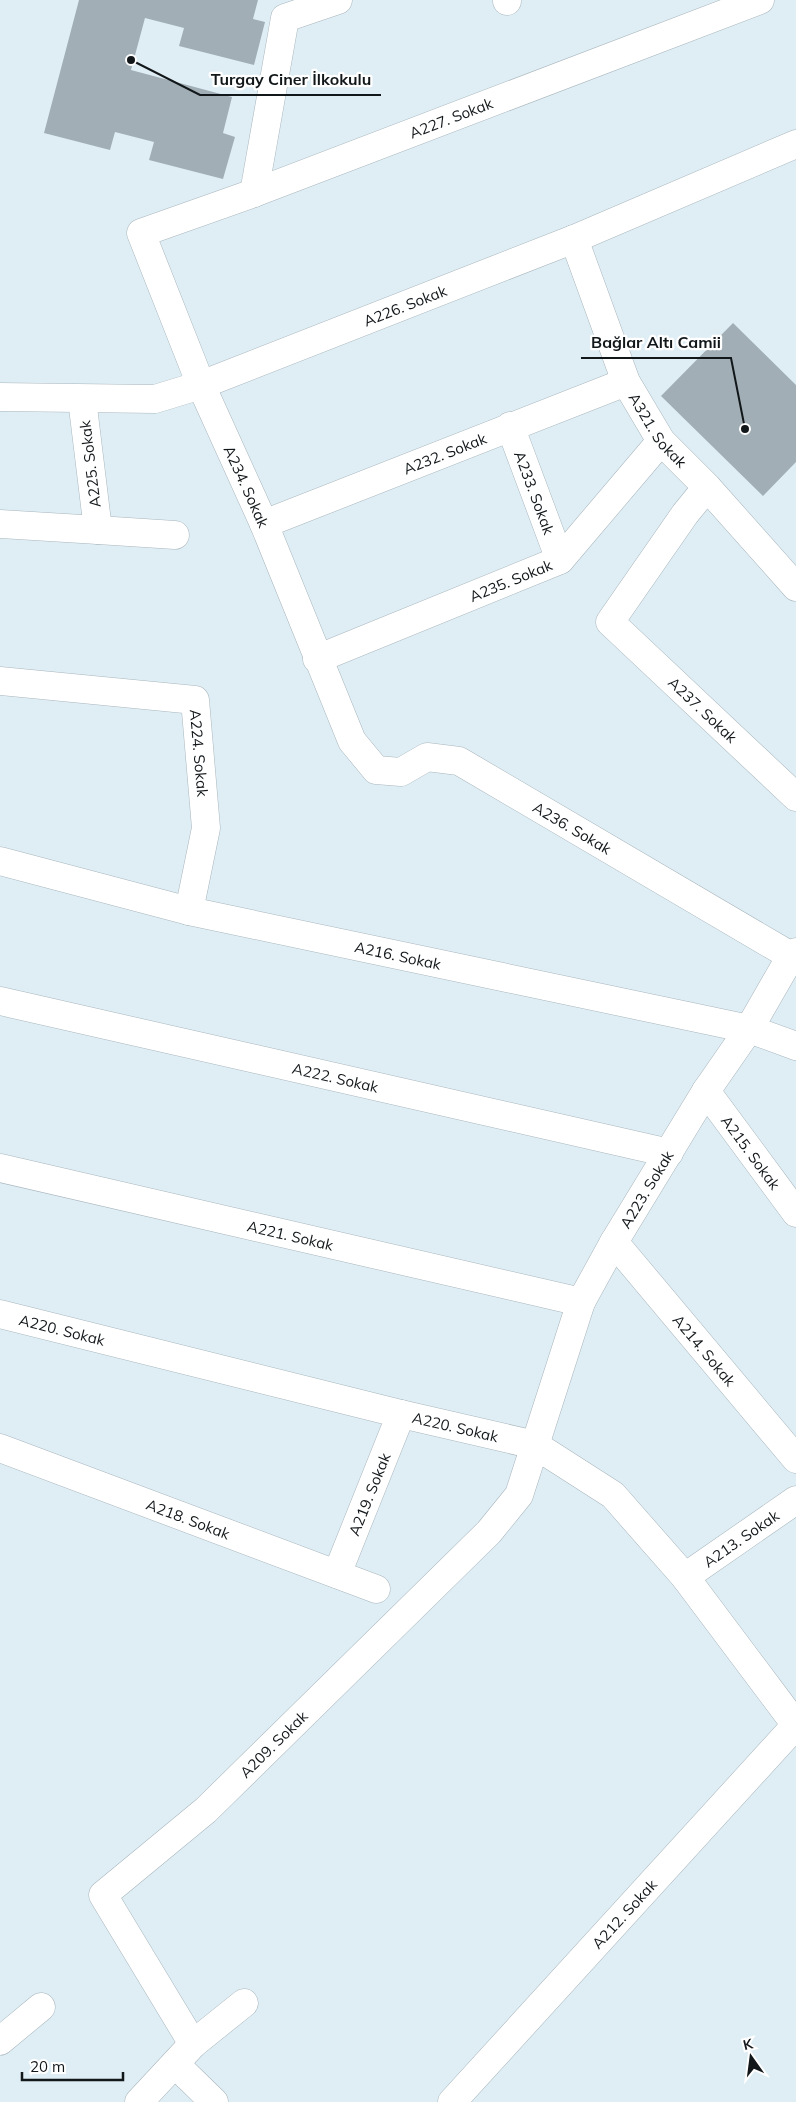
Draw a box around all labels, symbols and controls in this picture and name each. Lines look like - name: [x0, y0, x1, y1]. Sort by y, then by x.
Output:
- callout: Turgay Ciner İlkokulu: [200, 64, 381, 95]
- text: Turgay Ciner İlkokulu: [211, 69, 371, 89]
- street label: A227. Sokak: [407, 93, 496, 143]
- street label: A226. Sokak: [361, 280, 449, 330]
- callout: Bağlar Altı Camii: [581, 327, 731, 358]
- text: Bağlar Altı Camii: [591, 332, 721, 352]
- street label: A321. Sokak: [625, 389, 691, 471]
- street label: A225. Sokak: [75, 419, 105, 509]
- street label: A232. Sokak: [400, 428, 489, 478]
- street label: A234. Sokak: [220, 442, 274, 530]
- street label: A233. Sokak: [511, 448, 559, 537]
- street label: A235. Sokak: [466, 555, 555, 605]
- street label: A237. Sokak: [665, 673, 742, 747]
- street label: A224. Sokak: [186, 708, 213, 798]
- street label: A236. Sokak: [530, 797, 615, 858]
- street label: A216. Sokak: [353, 937, 443, 973]
- street label: A222. Sokak: [291, 1058, 381, 1096]
- street label: A215. Sokak: [717, 1111, 785, 1193]
- street label: A223. Sokak: [615, 1147, 677, 1232]
- street label: A221. Sokak: [245, 1216, 336, 1254]
- street label: A220. Sokak: [17, 1310, 107, 1349]
- street label: A214. Sokak: [669, 1310, 740, 1390]
- street label: A220. Sokak: [410, 1407, 500, 1446]
- street label: A219. Sokak: [344, 1450, 394, 1538]
- street label: A218. Sokak: [144, 1494, 233, 1543]
- street label: A213. Sokak: [699, 1505, 783, 1571]
- street label: A209. Sokak: [235, 1706, 311, 1781]
- street label: A212. Sokak: [587, 1875, 661, 1952]
- north arrow: [726, 2032, 776, 2082]
- text: K: [741, 2034, 755, 2054]
- scale bar: [22, 2050, 124, 2082]
- text: 20 m: [30, 2057, 65, 2076]

